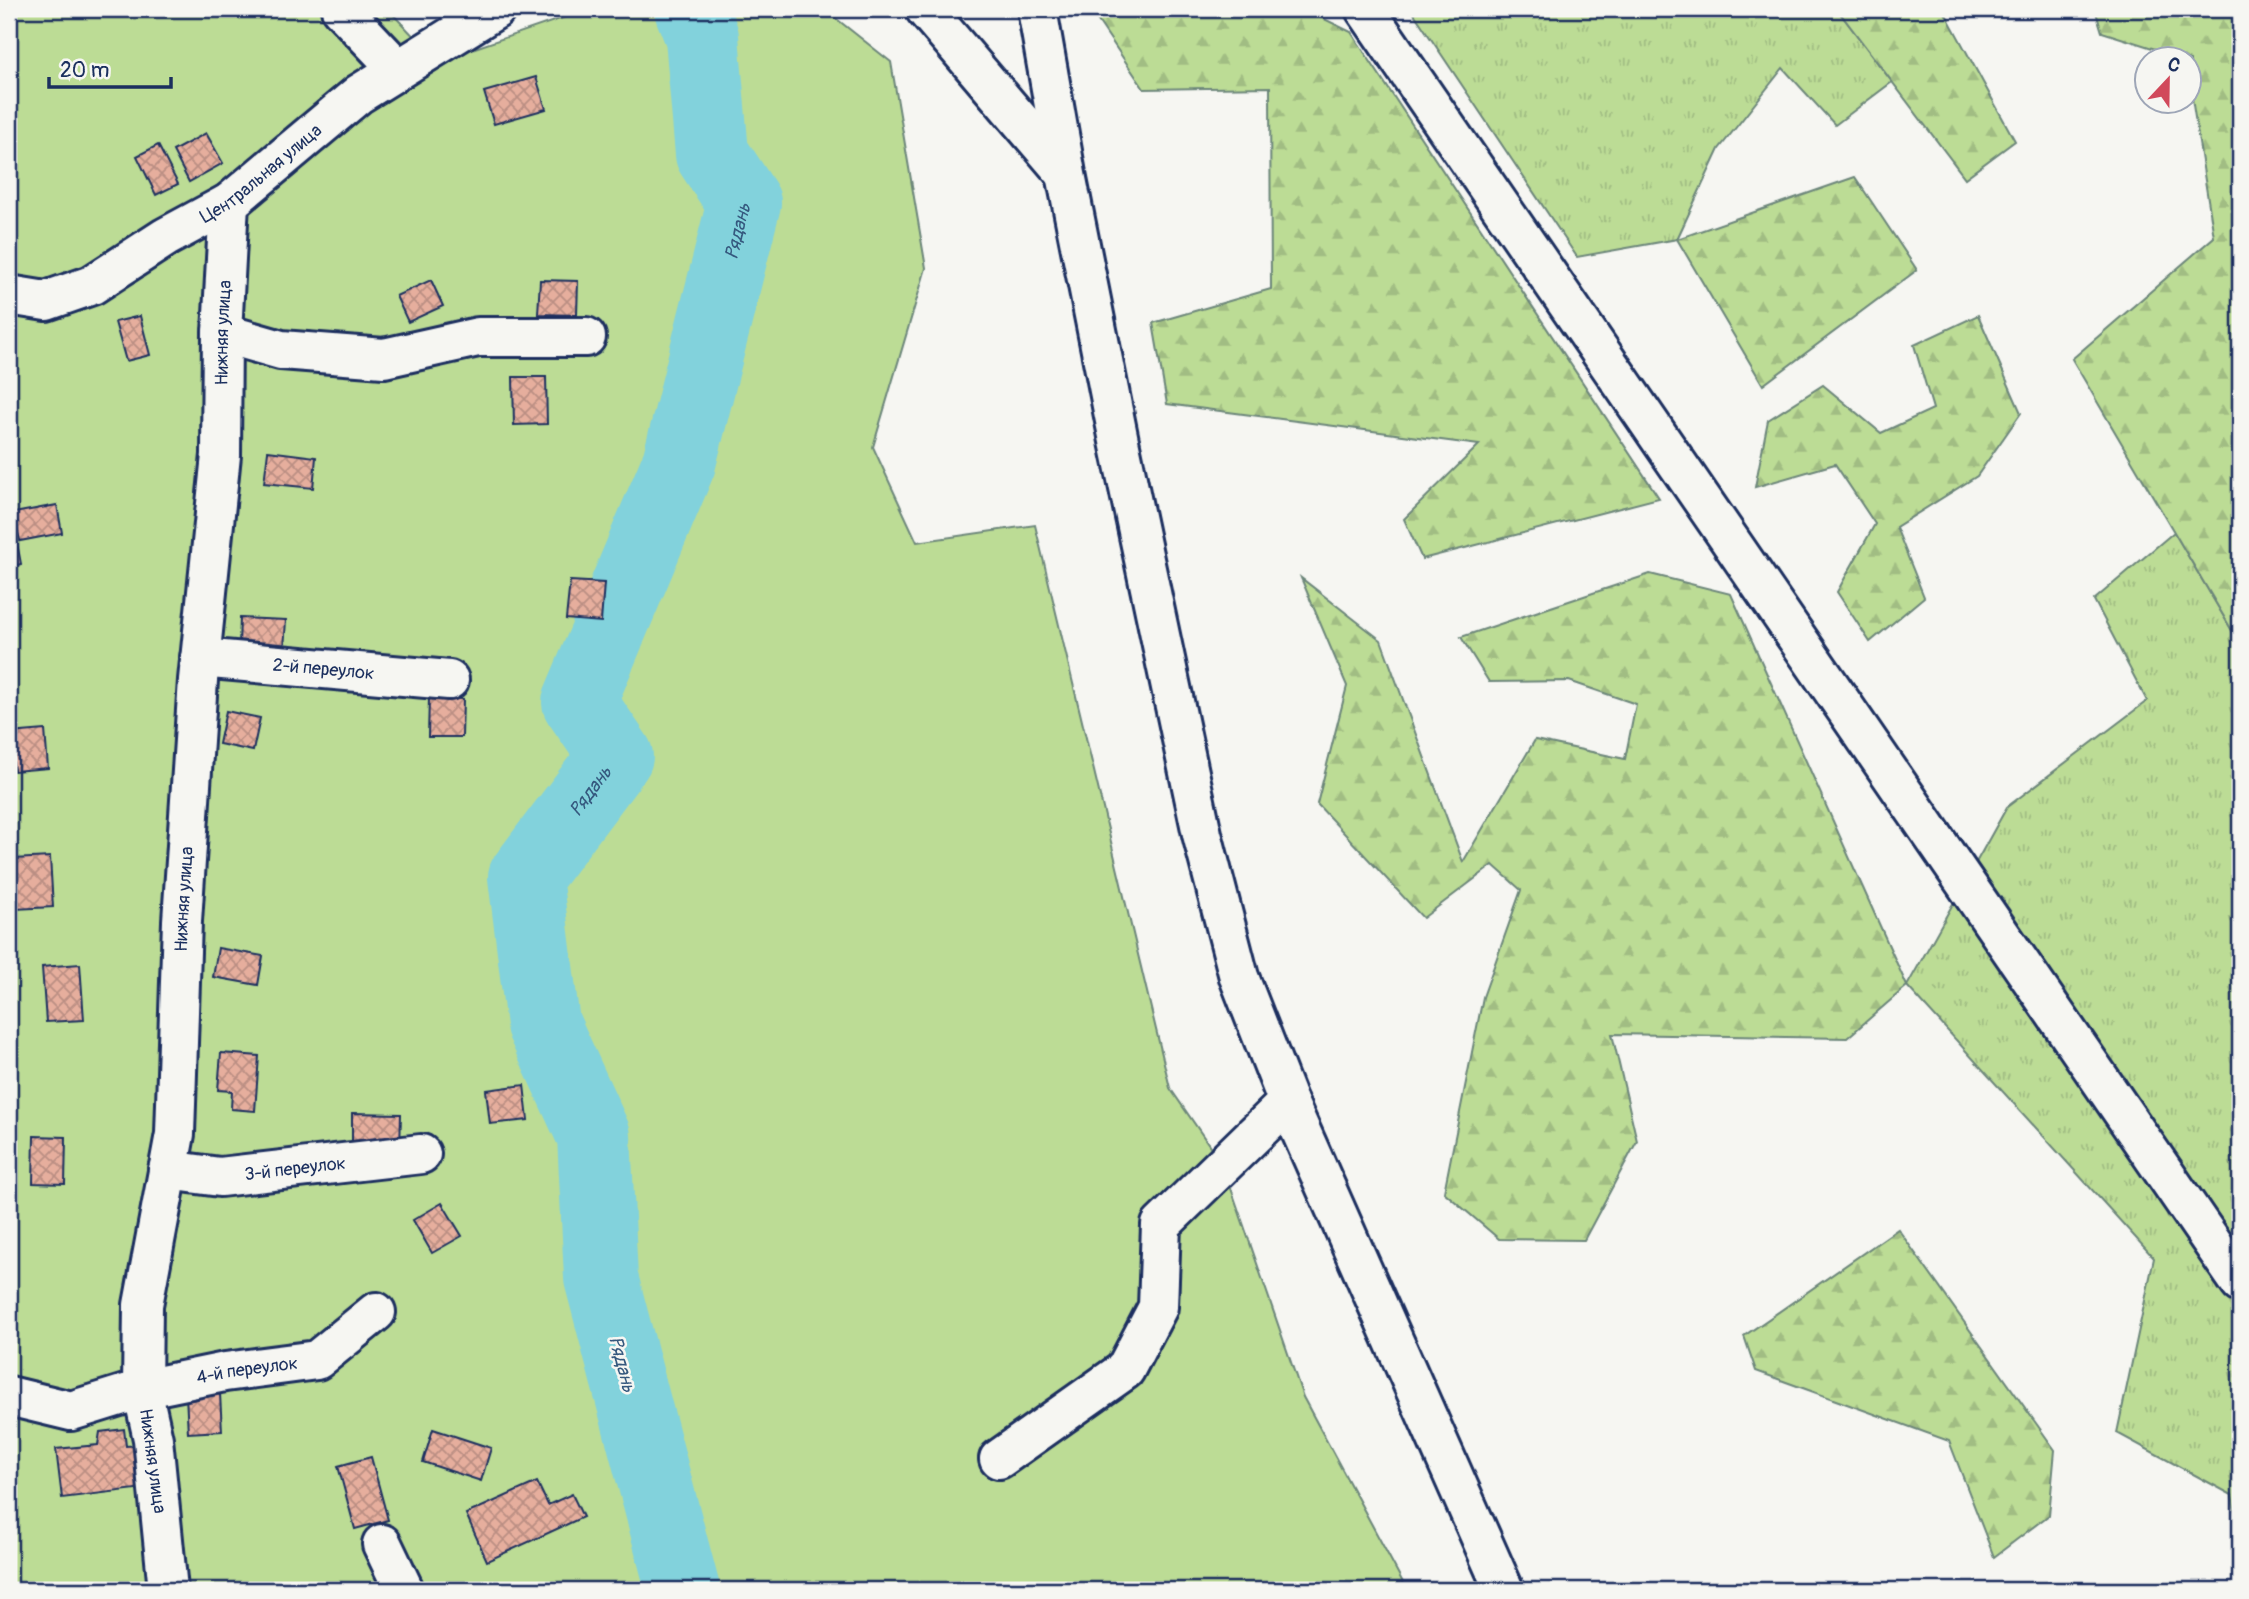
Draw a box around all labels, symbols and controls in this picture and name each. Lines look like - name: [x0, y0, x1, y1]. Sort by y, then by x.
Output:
- scale bar: [49, 46, 172, 90]
- north arrow: [2134, 46, 2204, 116]
- text: С: [2164, 52, 2184, 79]
- text: 20 m: [60, 57, 109, 84]
- street label: Центральная улица: [196, 119, 327, 228]
- water label: Рядань: [719, 201, 757, 262]
- street label: Нижняя улица: [211, 279, 237, 386]
- street label: 2-й переулок: [272, 653, 375, 685]
- water label: Рядань: [564, 761, 618, 821]
- street label: Нижняя улица: [170, 846, 199, 952]
- street label: 3-й переулок: [243, 1152, 347, 1186]
- water label: Рядань: [603, 1334, 641, 1395]
- street label: 4-й переулок: [194, 1352, 299, 1390]
- street label: Нижняя улица: [134, 1407, 171, 1515]

